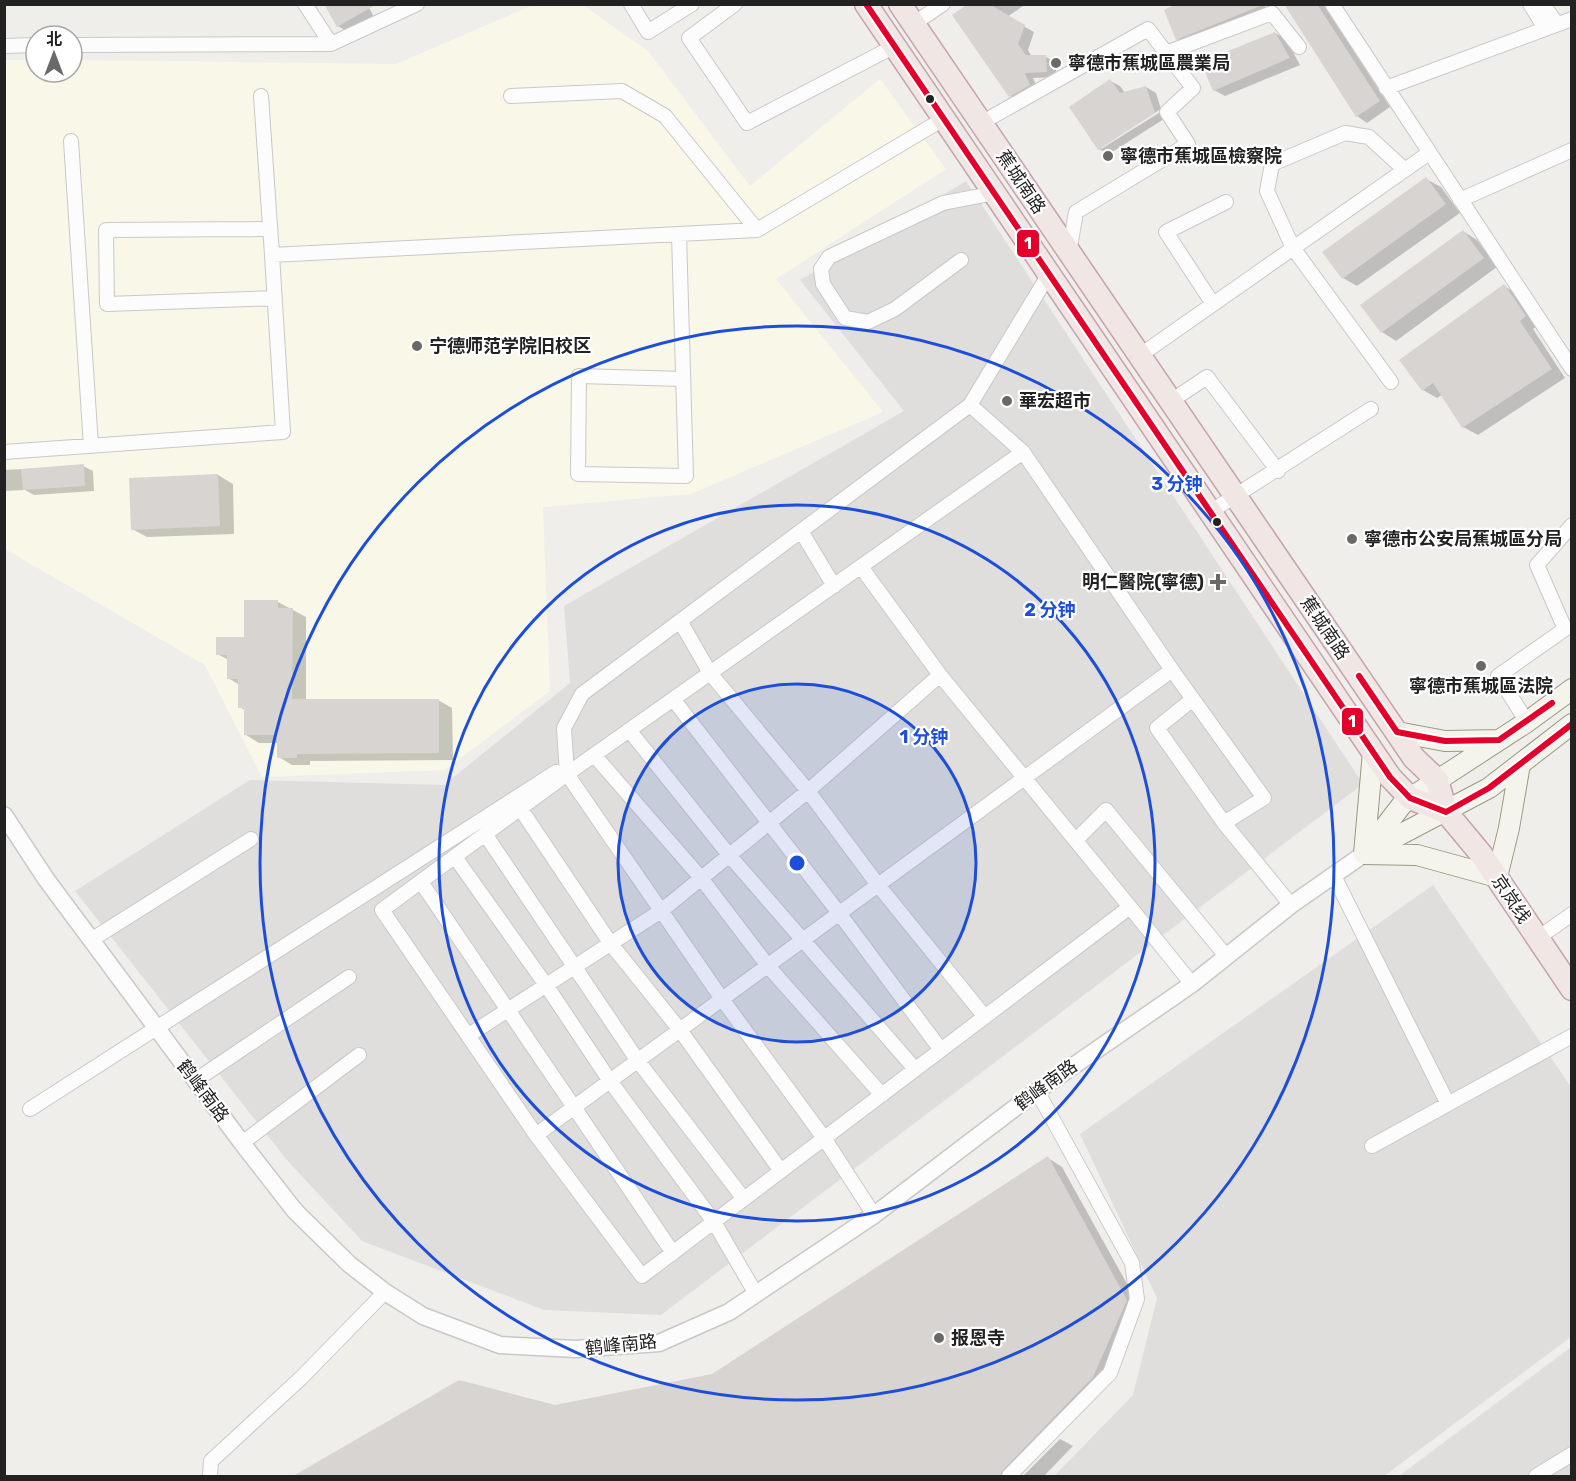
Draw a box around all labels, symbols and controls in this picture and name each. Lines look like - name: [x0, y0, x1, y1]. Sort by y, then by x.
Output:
- north arrow: [24, 24, 84, 84]
- text: 北: [46, 30, 62, 49]
- place label: 寧德市蕉城區農業局: [1068, 52, 1230, 74]
- marker: 寧德市蕉城區農業局: [1049, 56, 1063, 70]
- unlabelled marker: [924, 93, 936, 105]
- place label: 寧德市蕉城區檢察院: [1120, 145, 1282, 167]
- street label: 蕉城南路: [992, 146, 1050, 218]
- marker: 寧德市蕉城區檢察院: [1101, 149, 1115, 163]
- line badge: 1: [1016, 229, 1040, 258]
- text: 1: [1024, 234, 1032, 253]
- place label: 宁德师范学院旧校区: [429, 335, 591, 357]
- marker: 宁德师范学院旧校区: [410, 339, 424, 353]
- place label: 華宏超市: [1019, 390, 1091, 412]
- marker: 華宏超市: [1000, 394, 1014, 408]
- text: 3 分钟: [1151, 473, 1203, 495]
- unlabelled marker: [1211, 516, 1223, 528]
- place label: 寧德市公安局蕉城區分局: [1364, 528, 1562, 550]
- marker: 寧德市公安局蕉城區分局: [1345, 532, 1359, 546]
- place label: 明仁醫院(寧德): [1082, 571, 1204, 593]
- marker: 明仁醫院(寧德): [1209, 573, 1227, 591]
- street label: 蕉城南路: [1296, 592, 1354, 664]
- text: 2 分钟: [1024, 599, 1076, 621]
- marker: 寧德市蕉城區法院: [1474, 659, 1488, 673]
- place label: 寧德市蕉城區法院: [1409, 675, 1553, 697]
- line badge: 1: [1341, 707, 1364, 736]
- text: 1: [1348, 712, 1356, 731]
- text: 1 分钟: [900, 726, 948, 748]
- centre of rings: [787, 853, 807, 873]
- street label: 京岚线: [1487, 870, 1535, 928]
- street label: 鹤峰南路: [1010, 1055, 1082, 1115]
- street label: 鹤峰南路: [173, 1056, 233, 1126]
- place label: 报恩寺: [951, 1327, 1005, 1349]
- street label: 鹤峰南路: [584, 1330, 658, 1360]
- marker: 报恩寺: [932, 1331, 946, 1345]

